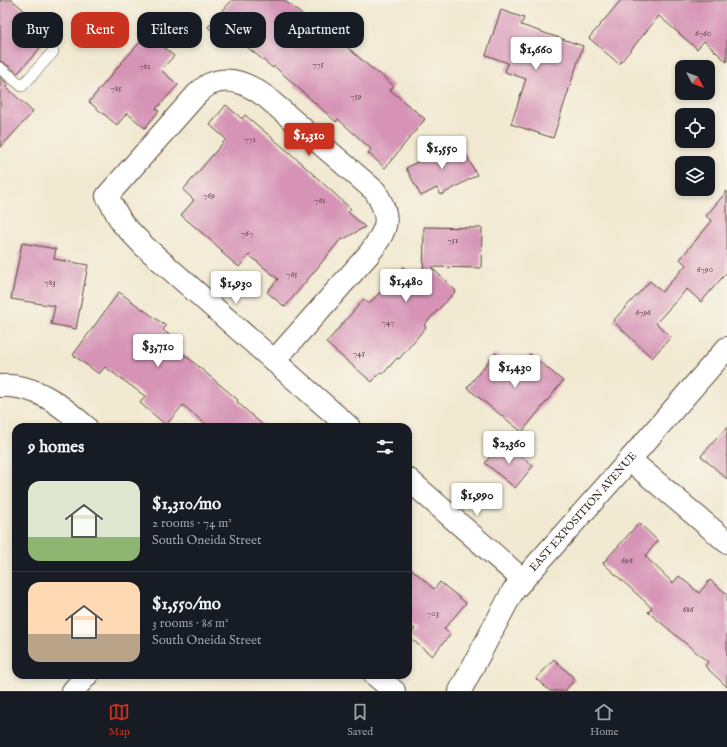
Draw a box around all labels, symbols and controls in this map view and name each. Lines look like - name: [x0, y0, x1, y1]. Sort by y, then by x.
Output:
- chip: Buy: [12, 12, 63, 48]
- chip: Rent: [71, 12, 129, 48]
- chip: Filters: [137, 12, 202, 48]
- chip: New: [210, 12, 266, 48]
- chip: Apartment: [274, 12, 364, 48]
- house number: 6760: [695, 28, 711, 39]
- pin: $1,660: [503, 37, 569, 71]
- text: $1,660: [520, 41, 552, 58]
- house number: 775: [312, 59, 325, 70]
- north arrow: [675, 60, 715, 100]
- map controls: [675, 60, 715, 196]
- house number: 781: [139, 61, 151, 72]
- house number: 785: [111, 83, 122, 94]
- house number: 759: [350, 91, 362, 102]
- button: locate: [675, 108, 715, 148]
- pin: $1,310: [276, 123, 342, 157]
- text: $1,310: [293, 127, 325, 144]
- house number: 771: [244, 134, 256, 145]
- pin: $1,550: [409, 136, 475, 170]
- text: $1,550: [426, 140, 458, 157]
- button: layers: [675, 156, 715, 196]
- house number: 769: [203, 190, 215, 201]
- house number: 761: [314, 195, 326, 206]
- house number: 767: [241, 228, 253, 239]
- house number: 751: [448, 235, 458, 246]
- house number: 6790: [697, 264, 713, 275]
- house number: 765: [286, 269, 298, 280]
- pin: $1,480: [373, 269, 439, 303]
- pin: $1,930: [203, 271, 269, 305]
- text: $1,480: [389, 273, 423, 290]
- text: $1,930: [220, 275, 252, 292]
- house number: 783: [44, 277, 56, 288]
- house number: 6796: [635, 307, 651, 318]
- house number: 747: [382, 317, 394, 328]
- pin: $3,710: [125, 334, 191, 368]
- text: $3,710: [142, 338, 174, 355]
- house number: 745: [353, 348, 366, 359]
- pin: $1,430: [482, 355, 548, 389]
- text: $1,430: [498, 359, 532, 376]
- pin: $2,360: [476, 431, 542, 465]
- text: $2,360: [492, 435, 526, 452]
- icon: filters: [374, 436, 396, 458]
- text: 9 homes: [28, 437, 84, 458]
- street label: EAST EXPOSITION AVENUE: [526, 449, 640, 575]
- pin: $1,990: [444, 483, 510, 517]
- text: $1,990: [460, 487, 494, 504]
- text: $1,310/mo: [152, 494, 221, 515]
- icon: home: [60, 497, 108, 545]
- text: 2 rooms · 74 m²: [152, 515, 232, 532]
- text: South Oneida Street: [152, 532, 261, 549]
- house number: 696: [621, 555, 633, 566]
- text: $1,550/mo: [152, 594, 221, 615]
- icon: home: [60, 598, 108, 646]
- house number: 686: [682, 604, 694, 615]
- house number: 703: [427, 608, 439, 619]
- text: 3 rooms · 86 m²: [152, 615, 229, 632]
- text: South Oneida Street: [152, 632, 261, 649]
- tab: Map: [108, 701, 130, 739]
- tab: Saved: [347, 701, 373, 739]
- tab: Home: [590, 701, 619, 739]

